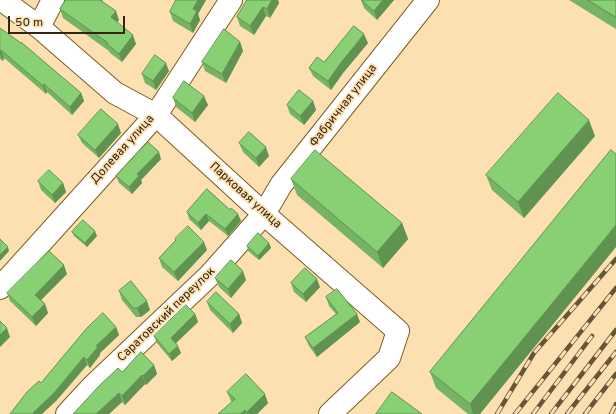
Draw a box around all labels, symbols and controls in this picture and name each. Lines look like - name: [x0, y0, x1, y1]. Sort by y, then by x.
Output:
- scale bar: [10, 8, 127, 34]
- text: 50 m: [15, 15, 43, 31]
- street label: Фабричная улица: [307, 62, 381, 150]
- street label: Долевая улица: [88, 112, 158, 188]
- street label: Парковая улица: [206, 160, 284, 232]
- street label: Саратовский переулок: [115, 265, 219, 365]

